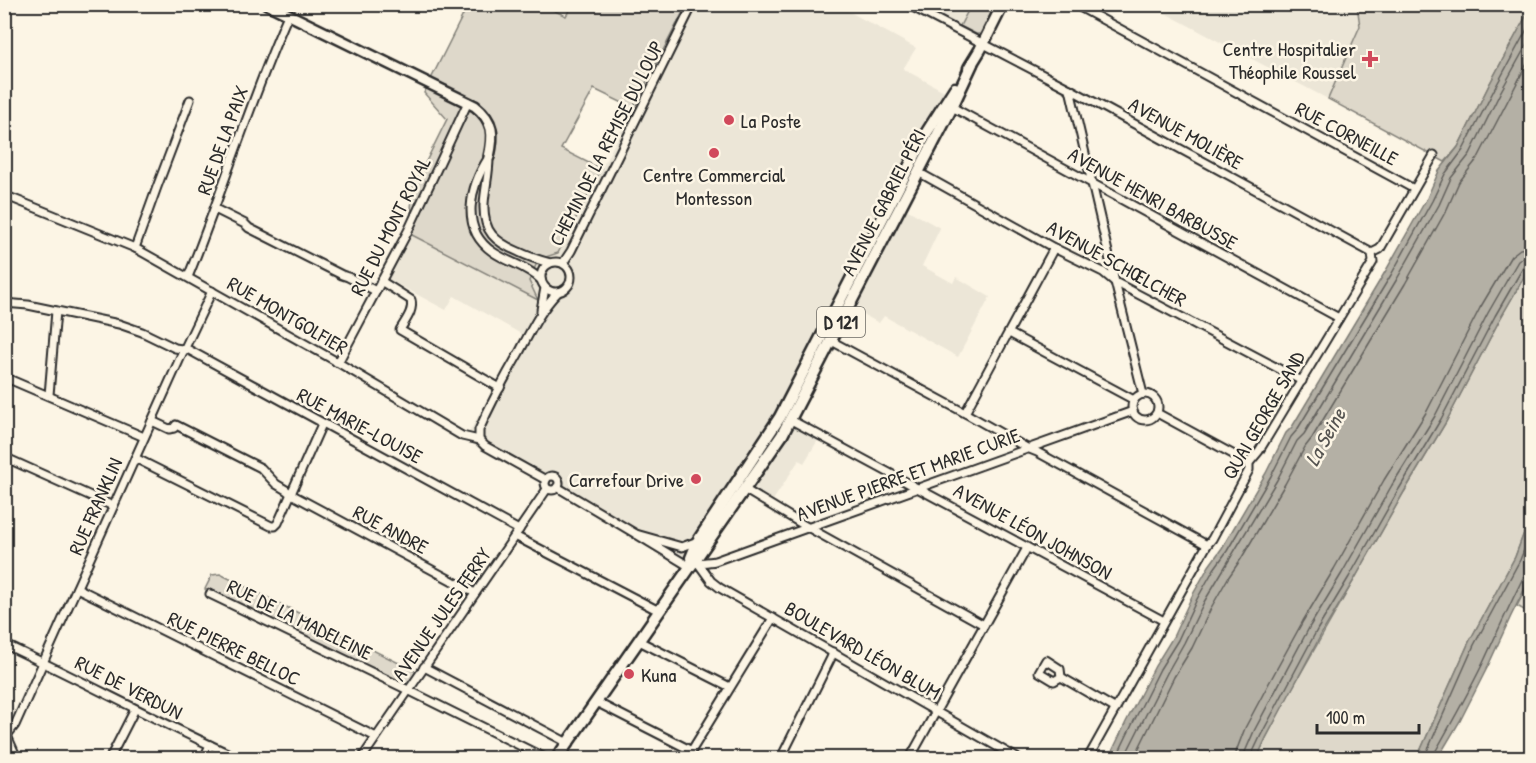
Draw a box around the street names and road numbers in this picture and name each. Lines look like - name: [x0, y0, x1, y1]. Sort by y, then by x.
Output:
- street label: CHEMIN DE LA REMISE DU LOUP: [542, 36, 670, 250]
- street label: RUE DE LA PAIX: [190, 82, 254, 198]
- street label: AVENUE MOLIÈRE: [1124, 90, 1248, 176]
- street label: RUE CORNEILLE: [1291, 95, 1403, 171]
- street label: AVENUE GABRIEL PÉRI: [834, 124, 932, 280]
- street label: AVENUE HENRI BARBUSSE: [1064, 140, 1243, 256]
- street label: RUE DU MONT ROYAL: [343, 152, 437, 300]
- street label: AVENUE SCHŒLCHER: [1042, 213, 1192, 313]
- street label: RUE MONTGOLFIER: [223, 270, 353, 360]
- road number: D 121: [817, 307, 865, 337]
- street label: QUAI GEORGE SAND: [1215, 345, 1311, 484]
- street label: RUE MARIE-LOUISE: [293, 381, 427, 469]
- street label: AVENUE PIERRE ET MARIE CURIE: [793, 421, 1024, 527]
- street label: RUE FRANKLIN: [62, 453, 128, 559]
- street label: AVENUE LÉON JOHNSON: [949, 476, 1117, 586]
- street label: RUE ANDRE: [349, 498, 433, 560]
- street label: AVENUE JULES FERRY: [385, 542, 497, 686]
- street label: RUE DE LA MADELEINE: [223, 572, 377, 666]
- street label: BOULEVARD LÉON BLUM: [780, 594, 946, 706]
- street label: RUE PIERRE BELLOC: [163, 604, 305, 692]
- street label: RUE DE VERDUN: [71, 648, 187, 726]

